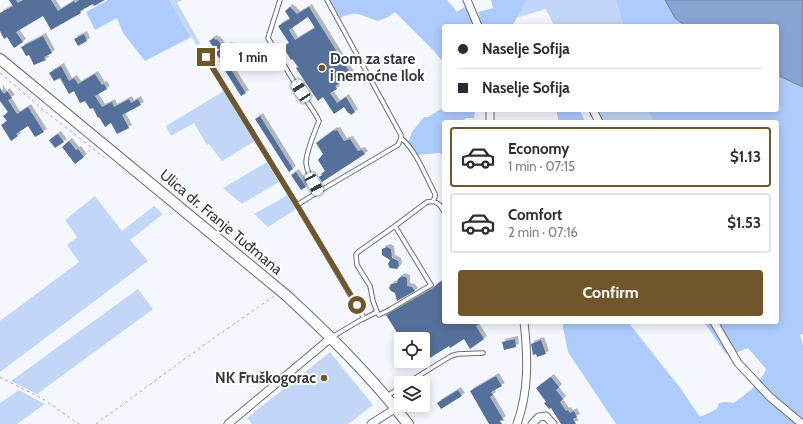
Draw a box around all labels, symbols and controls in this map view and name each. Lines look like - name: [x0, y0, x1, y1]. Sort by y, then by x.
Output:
- text: Naselje Sofija: [482, 40, 570, 58]
- callout: 1 min: [220, 43, 286, 71]
- route end: [197, 48, 215, 66]
- text: 1 min: [238, 49, 268, 65]
- place label: Dom za stare i nemoćne Ilok: [330, 50, 425, 85]
- marker: Dom za stare i nemoćne Ilok: [317, 63, 327, 73]
- car: [289, 78, 313, 104]
- text: Naselje Sofija: [482, 79, 570, 97]
- icon: car: [460, 139, 496, 175]
- text: Economy: [508, 140, 569, 158]
- text: $1.13: [730, 148, 761, 166]
- text: 1 min · 07:15: [508, 158, 575, 174]
- street label: Ulica dr. Franje Tuđmana: [156, 165, 287, 279]
- car: [303, 171, 325, 197]
- icon: car: [460, 205, 496, 241]
- text: Comfort: [508, 206, 562, 224]
- text: $1.53: [727, 214, 761, 232]
- text: 2 min · 07:16: [508, 224, 578, 240]
- button: Confirm: [458, 270, 763, 316]
- route start: [348, 296, 366, 314]
- map controls: [394, 332, 430, 412]
- button: locate: [394, 332, 430, 368]
- place label: NK Fruškogorac: [215, 369, 316, 387]
- marker: NK Fruškogorac: [319, 373, 329, 383]
- button: layers: [394, 376, 430, 412]

